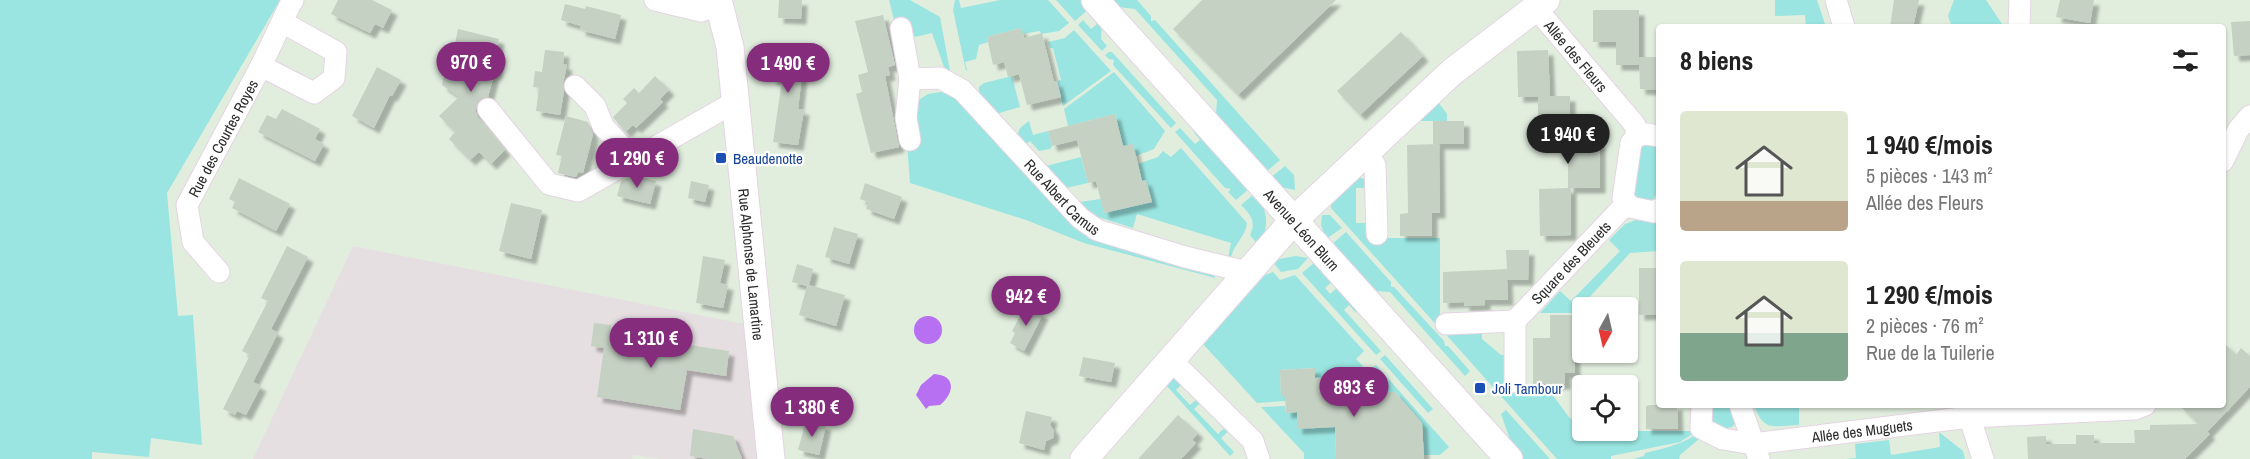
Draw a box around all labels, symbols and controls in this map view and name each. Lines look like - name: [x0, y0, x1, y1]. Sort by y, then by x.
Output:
- street label: Allée des Fleurs: [1539, 15, 1613, 96]
- pin: 970 €: [429, 42, 513, 93]
- pin: 1 490 €: [733, 43, 843, 94]
- text: 8 biens: [1680, 43, 1753, 78]
- icon: filters: [2169, 44, 2202, 77]
- text: 970 €: [450, 48, 492, 75]
- text: 1 490 €: [761, 49, 815, 76]
- street label: Rue des Courtes Royes: [183, 75, 263, 201]
- pin: 1 940 €: [1513, 114, 1623, 165]
- text: 1 940 €: [1541, 120, 1595, 147]
- text: 1 940 €/mois: [1866, 127, 1993, 162]
- icon: home: [1728, 135, 1800, 207]
- pin: 1 290 €: [582, 138, 692, 189]
- text: 1 290 €: [610, 144, 664, 171]
- place label: Beaudenotte: [733, 148, 803, 169]
- marker: Beaudenotte: [714, 151, 728, 165]
- street label: Rue Albert Camus: [1020, 154, 1105, 240]
- text: 5 pièces · 143 m²: [1866, 162, 1993, 189]
- street label: Avenue Léon Blum: [1259, 183, 1345, 275]
- street label: Rue Alphonse de Lamartine: [734, 187, 770, 342]
- text: Allée des Fleurs: [1866, 189, 1984, 216]
- street label: Square des Bleuets: [1526, 216, 1615, 308]
- pin: 942 €: [984, 276, 1068, 327]
- text: 1 290 €/mois: [1866, 277, 1993, 312]
- text: 942 €: [1005, 282, 1047, 309]
- icon: home: [1728, 285, 1800, 357]
- north arrow: [1572, 297, 1638, 363]
- map controls: [1572, 297, 1638, 441]
- text: 2 pièces · 76 m²: [1866, 312, 1984, 339]
- pin: 1 310 €: [596, 318, 706, 369]
- text: 1 310 €: [624, 324, 678, 351]
- text: Rue de la Tuilerie: [1866, 339, 1995, 366]
- pin: 893 €: [1312, 367, 1396, 418]
- text: 893 €: [1333, 373, 1375, 400]
- button: locate: [1572, 375, 1638, 441]
- place label: Joli Tambour: [1492, 378, 1562, 399]
- marker: Joli Tambour: [1473, 381, 1487, 395]
- pin: 1 380 €: [757, 387, 867, 438]
- text: 1 380 €: [785, 393, 839, 420]
- street label: Allée des Muguets: [1810, 414, 1914, 447]

